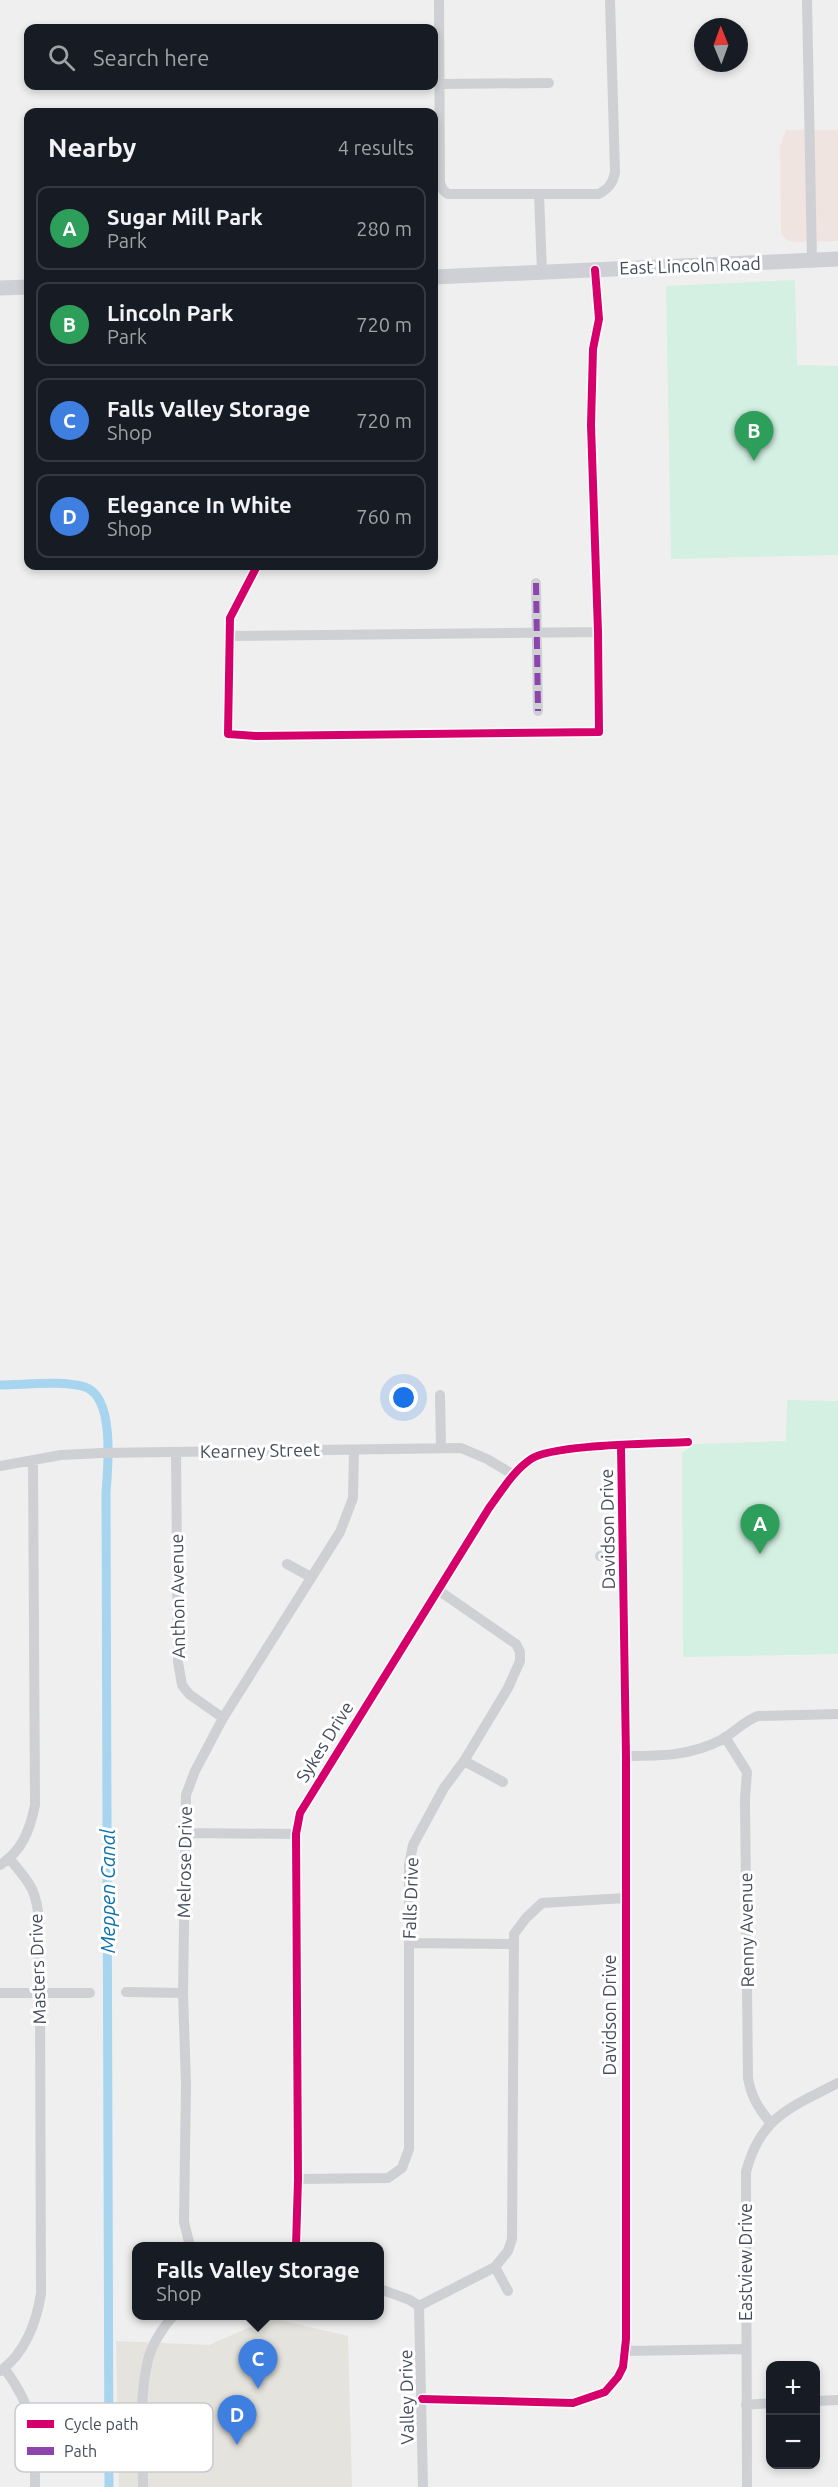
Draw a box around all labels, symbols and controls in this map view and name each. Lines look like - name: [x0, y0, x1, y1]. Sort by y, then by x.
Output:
- north arrow: [694, 18, 748, 72]
- search box: [24, 24, 438, 90]
- icon: search: [45, 41, 78, 74]
- text: Search here: [93, 45, 209, 70]
- text: Nearby: [48, 133, 136, 162]
- text: 4 results: [338, 136, 414, 159]
- text: Sugar Mill Park: [107, 204, 263, 229]
- text: A: [62, 217, 77, 240]
- text: 280 m: [356, 217, 412, 240]
- text: Park: [107, 229, 147, 252]
- street label: East Lincoln Road: [619, 253, 761, 277]
- text: Lincoln Park: [107, 300, 233, 325]
- text: B: [63, 313, 76, 336]
- text: 720 m: [356, 313, 412, 336]
- text: Park: [107, 325, 147, 348]
- text: Falls Valley Storage: [107, 396, 310, 421]
- text: C: [63, 409, 76, 432]
- text: 720 m: [356, 409, 412, 432]
- pin: B: [734, 412, 774, 461]
- text: Shop: [107, 421, 152, 444]
- text: Elegance In White: [107, 492, 292, 517]
- text: D: [62, 505, 77, 528]
- text: 760 m: [356, 505, 412, 528]
- text: Shop: [107, 517, 152, 540]
- your location: [389, 1383, 418, 1412]
- street label: Kearney Street: [200, 1439, 320, 1461]
- street label: Davidson Drive: [596, 1468, 618, 1590]
- pin: A: [740, 1504, 780, 1554]
- street label: Anthon Avenue: [166, 1533, 188, 1659]
- street label: Sykes Drive: [292, 1698, 357, 1785]
- street label: Melrose Drive: [173, 1806, 195, 1918]
- water label: Meppen Canal: [96, 1828, 119, 1953]
- street label: Falls Drive: [399, 1857, 421, 1939]
- street label: Renny Avenue: [735, 1872, 757, 1988]
- street label: Masters Drive: [25, 1913, 49, 2025]
- street label: Davidson Drive: [599, 1955, 619, 2075]
- street label: Eastview Drive: [735, 2203, 755, 2321]
- popup: [132, 2242, 384, 2320]
- text: Falls Valley Storage: [156, 2257, 360, 2282]
- text: Shop: [156, 2282, 202, 2305]
- pin: C: [238, 2340, 278, 2389]
- street label: Valley Drive: [395, 2349, 417, 2445]
- map controls: [766, 2361, 820, 2469]
- button: +: [766, 2361, 820, 2415]
- pin: D: [218, 2396, 256, 2445]
- legend: [15, 2403, 213, 2472]
- text: Cycle path: [64, 2415, 139, 2433]
- button: −: [766, 2415, 820, 2469]
- text: Path: [64, 2442, 97, 2460]

